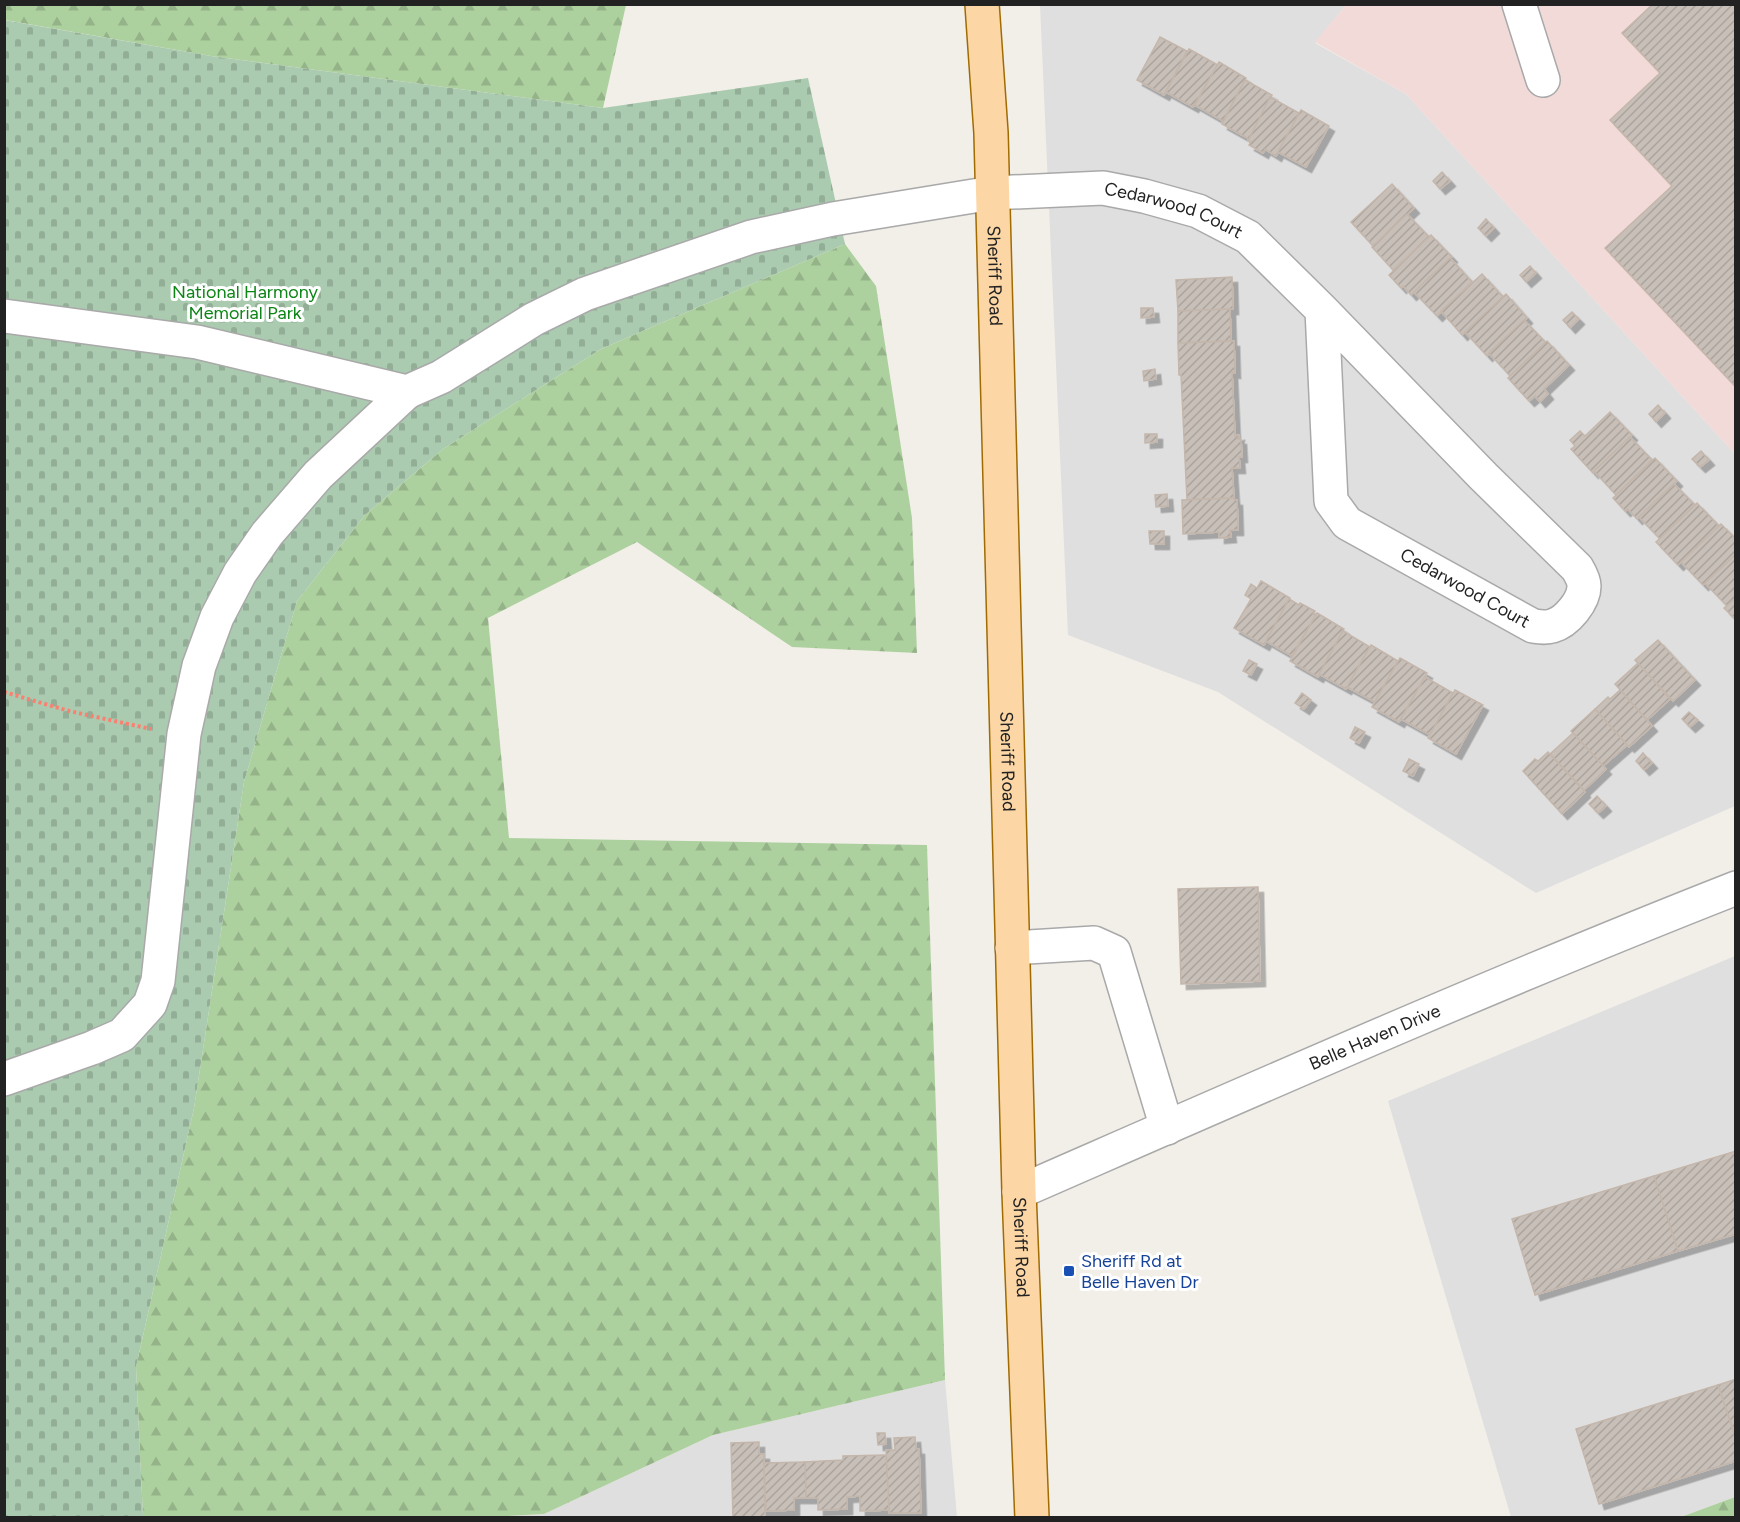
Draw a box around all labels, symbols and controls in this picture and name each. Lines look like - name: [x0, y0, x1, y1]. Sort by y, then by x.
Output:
- street label: Cedarwood Court: [1103, 178, 1246, 243]
- street label: Sheriff Road: [982, 225, 1007, 326]
- park label: National Harmony Memorial Park: [172, 281, 319, 324]
- street label: Cedarwood Court: [1396, 543, 1534, 633]
- street label: Sheriff Road: [995, 711, 1020, 812]
- street label: Belle Haven Drive: [1306, 999, 1444, 1075]
- street label: Sheriff Road: [1008, 1197, 1034, 1298]
- place label: Sheriff Rd at Belle Haven Dr: [1081, 1250, 1199, 1293]
- marker: Sheriff Rd at Belle Haven Dr: [1062, 1264, 1076, 1278]

